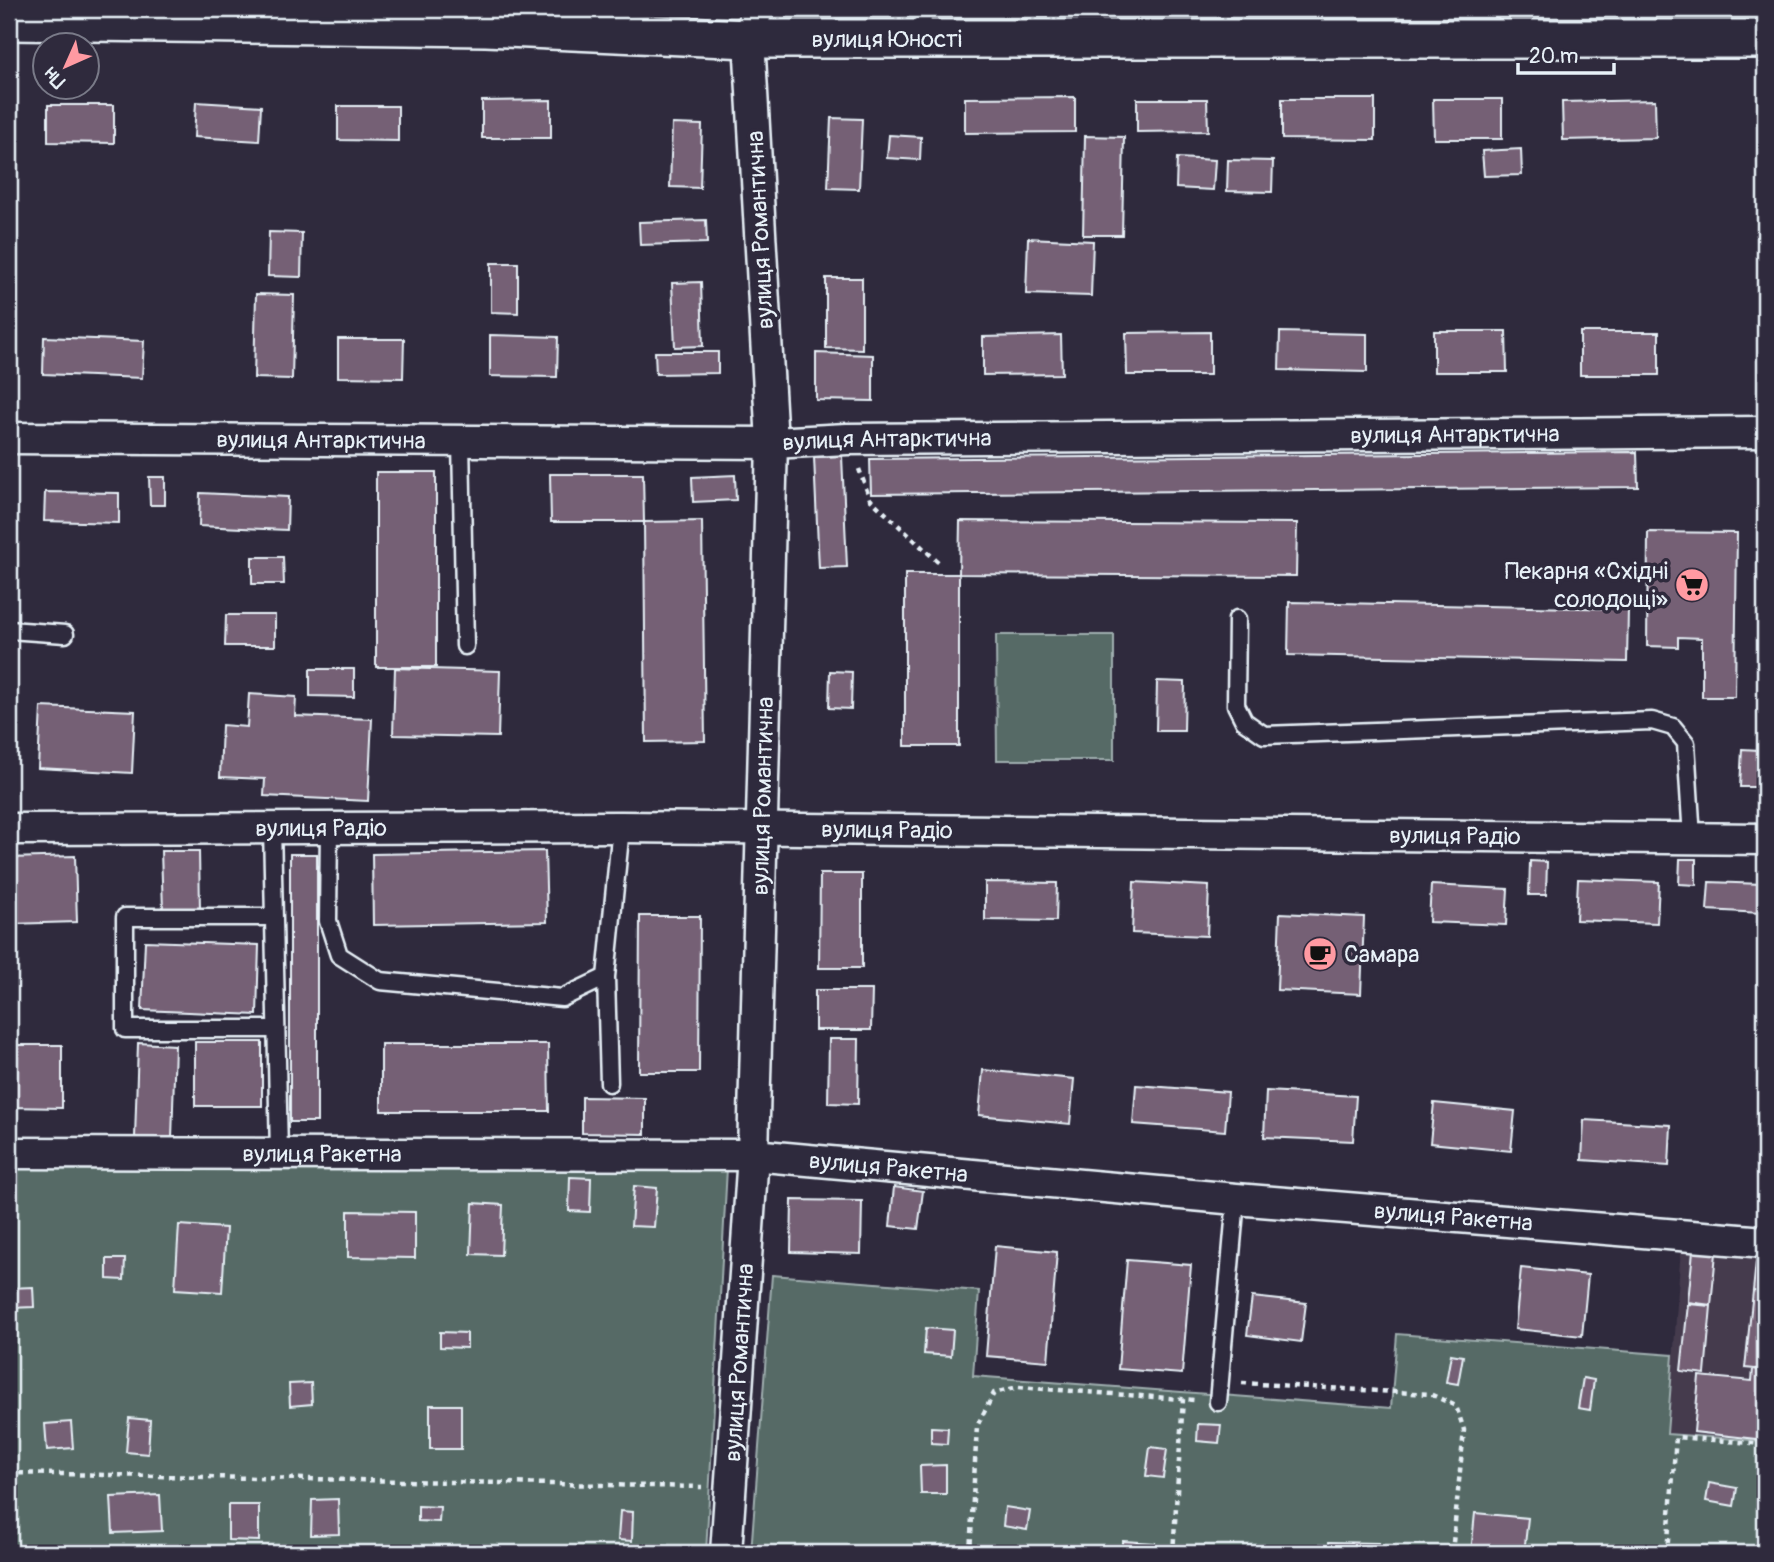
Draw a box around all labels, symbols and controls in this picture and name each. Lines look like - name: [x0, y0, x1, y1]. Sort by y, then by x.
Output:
- street label: вулиця Юності: [811, 25, 962, 54]
- north arrow: [32, 32, 102, 102]
- scale bar: [1518, 32, 1615, 76]
- text: 20 m: [1529, 43, 1578, 70]
- text: Пн: [39, 61, 71, 93]
- street label: вулиця Романтична: [741, 130, 780, 330]
- street label: вулиця Антарктична: [1350, 420, 1560, 450]
- street label: вулиця Антарктична: [782, 424, 992, 457]
- street label: вулиця Антарктична: [216, 425, 426, 456]
- place label: Пекарня «Східні солодощі»: [1505, 557, 1668, 614]
- supermarket icon: Пекарня «Східні солодощі»: [1673, 566, 1711, 604]
- street label: вулиця Романтична: [746, 696, 780, 896]
- street label: вулиця Радіо: [255, 814, 387, 843]
- street label: вулиця Радіо: [821, 815, 953, 845]
- street label: вулиця Радіо: [1389, 821, 1521, 851]
- cafe icon: Самара: [1301, 935, 1339, 973]
- place label: Самара: [1344, 940, 1419, 969]
- street label: вулиця Ракетна: [242, 1140, 402, 1169]
- street label: вулиця Ракетна: [808, 1146, 969, 1190]
- street label: вулиця Ракетна: [1373, 1196, 1534, 1238]
- street label: вулиця Романтична: [718, 1262, 761, 1463]

